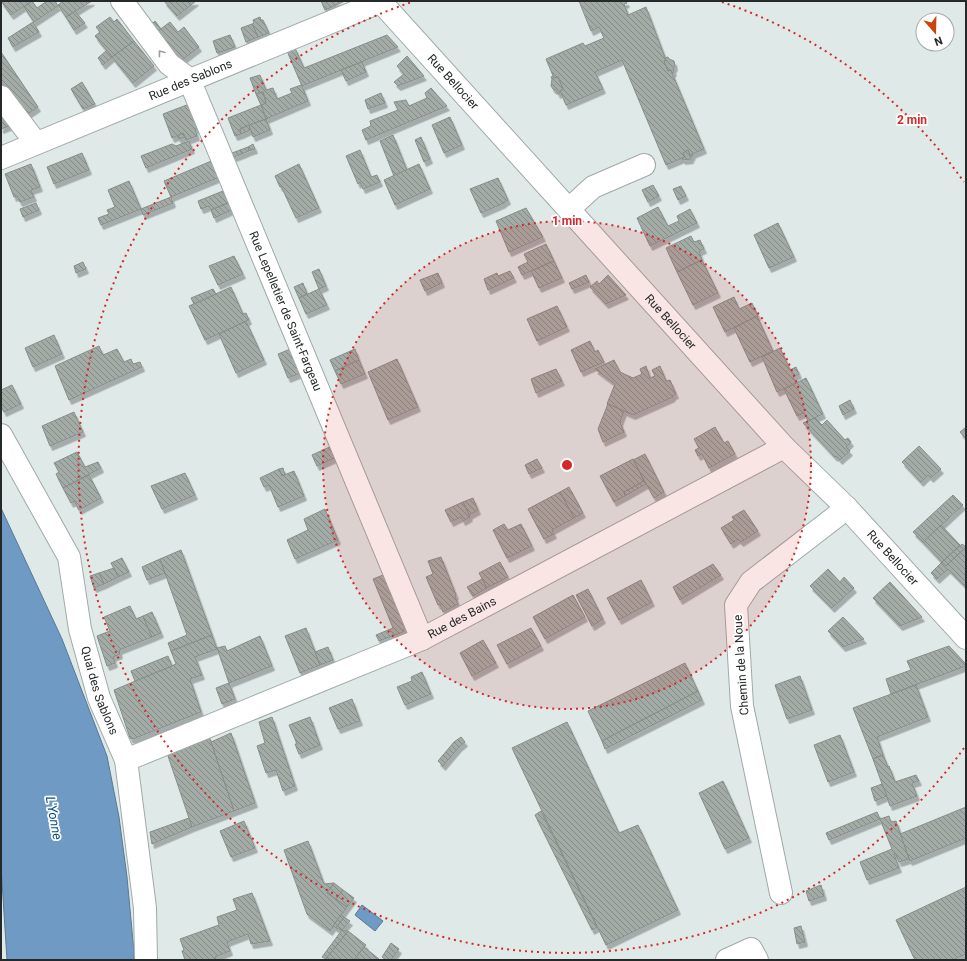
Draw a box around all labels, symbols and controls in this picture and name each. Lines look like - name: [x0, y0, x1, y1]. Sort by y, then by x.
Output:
- north arrow: [915, 12, 955, 52]
- text: N: [932, 33, 944, 48]
- one-way arrow: [159, 50, 166, 57]
- street label: Rue Bellocier: [425, 51, 482, 112]
- street label: Rue des Sablons: [147, 57, 234, 103]
- text: 2 min: [897, 113, 927, 127]
- text: 1 min: [552, 214, 582, 228]
- street label: Rue Lepelletier de Saint-Fargeau: [246, 229, 325, 393]
- street label: Rue Bellocier: [642, 291, 699, 352]
- centre of rings: [560, 458, 574, 472]
- street label: Rue Bellocier: [864, 527, 921, 588]
- street label: Rue des Bains: [425, 594, 499, 642]
- street label: Chemin de la Noue: [731, 614, 751, 716]
- street label: Quai des Sablons: [78, 645, 121, 737]
- water label: L'Yonne: [43, 795, 65, 841]

